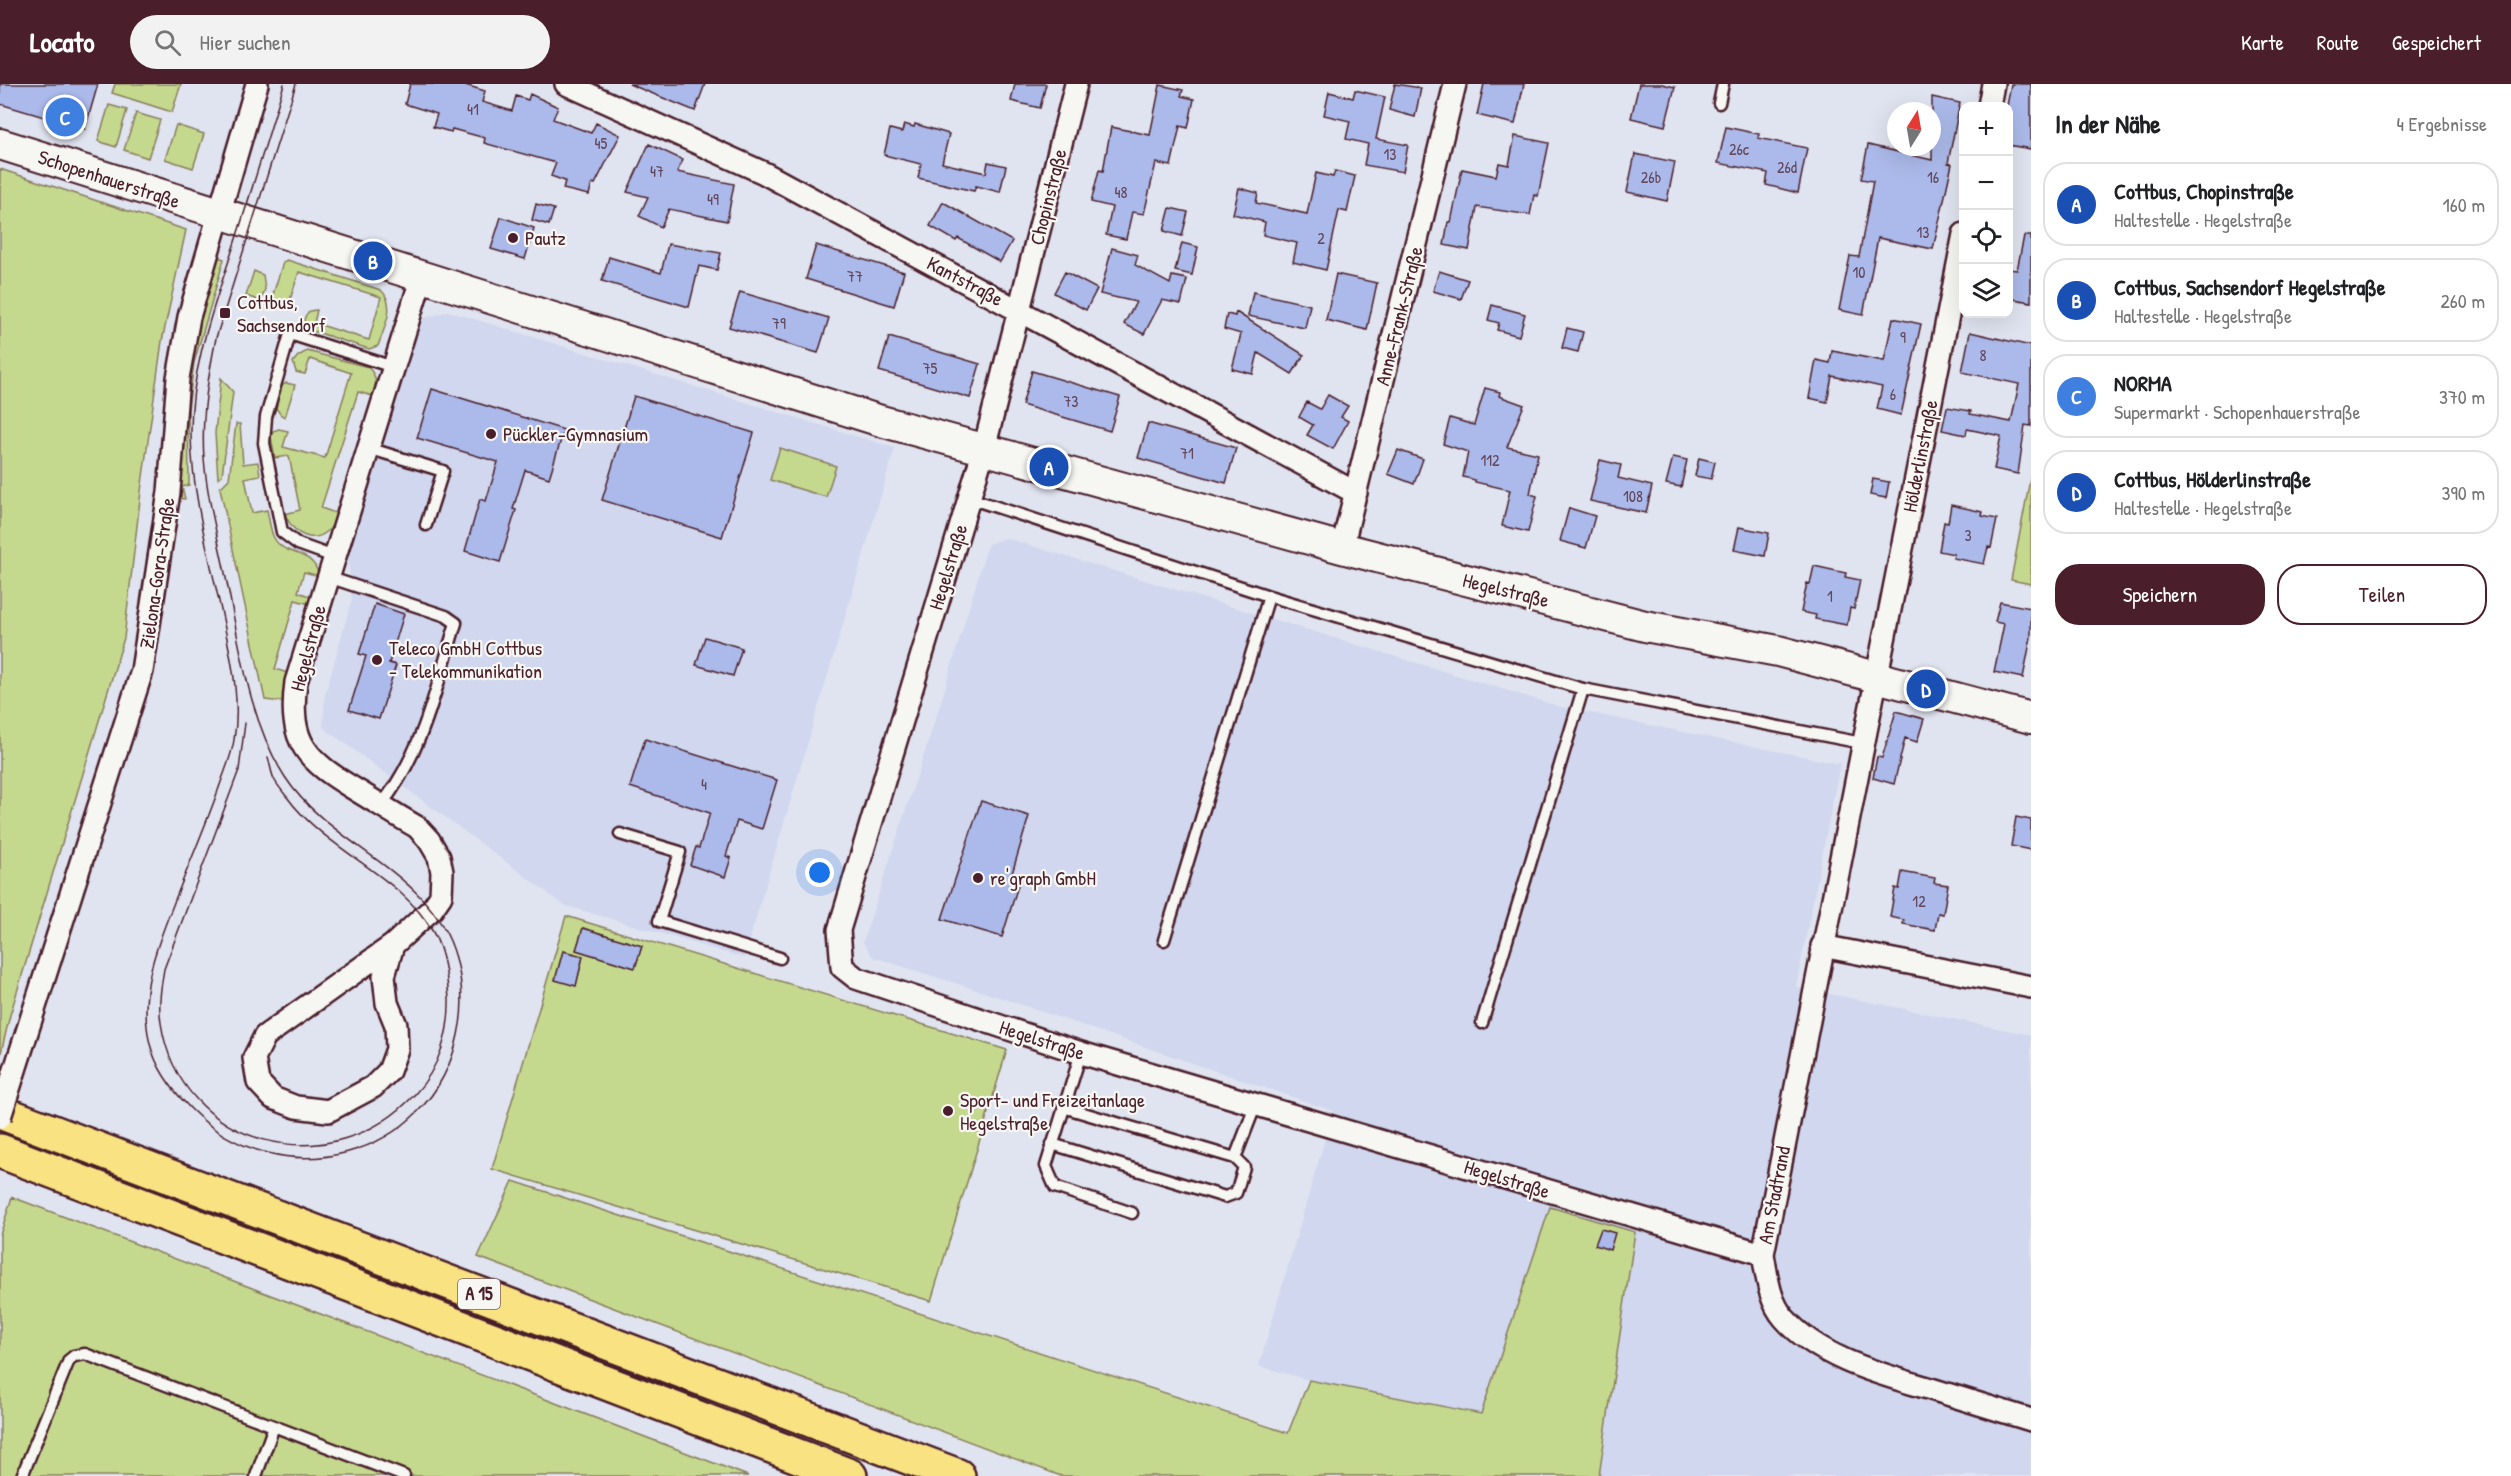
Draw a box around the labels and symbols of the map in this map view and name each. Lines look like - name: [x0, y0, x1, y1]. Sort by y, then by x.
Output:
- pin: C: [46, 94, 84, 140]
- house number: 41: [467, 98, 479, 120]
- north arrow: [1887, 102, 1941, 156]
- house number: 45: [595, 132, 608, 154]
- house number: 26c: [1729, 138, 1750, 160]
- street label: Schopenhauerstraße: [35, 143, 184, 214]
- house number: 13: [1384, 143, 1396, 165]
- street label: Chopinstraße: [1023, 146, 1072, 248]
- house number: 26d: [1777, 156, 1797, 178]
- house number: 47: [650, 160, 664, 182]
- house number: 26b: [1641, 166, 1661, 188]
- house number: 16: [1927, 166, 1939, 188]
- house number: 48: [1115, 181, 1128, 203]
- house number: 49: [707, 188, 719, 210]
- house number: 13: [1917, 221, 1929, 243]
- place label: Pautz: [525, 224, 566, 251]
- house number: 2: [1317, 227, 1325, 249]
- marker: Pautz: [506, 231, 520, 245]
- pin: B: [354, 238, 392, 284]
- street label: Anne-Frank-Straße: [1368, 243, 1429, 388]
- street label: Kantstraße: [922, 249, 1008, 312]
- house number: 10: [1853, 261, 1865, 283]
- house number: 77: [847, 265, 863, 287]
- place label: Cottbus, Sachsendorf: [237, 288, 326, 338]
- marker: Cottbus, Sachsendorf: [218, 306, 232, 320]
- house number: 79: [772, 312, 786, 334]
- house number: 9: [1900, 326, 1906, 348]
- house number: 8: [1980, 344, 1987, 366]
- house number: 75: [923, 357, 938, 379]
- house number: 6: [1890, 383, 1896, 405]
- house number: 73: [1063, 390, 1079, 412]
- street label: Hölderlinstraße: [1895, 397, 1944, 514]
- place label: Pückler-Gymnasium: [503, 420, 648, 447]
- marker: Pückler-Gymnasium: [484, 427, 498, 441]
- house number: 71: [1180, 442, 1194, 464]
- pin: A: [1030, 444, 1068, 490]
- house number: 112: [1480, 449, 1500, 471]
- house number: 108: [1623, 485, 1643, 507]
- street label: Zielona-Gora-Straße: [133, 496, 180, 650]
- street label: Hegelstraße: [922, 521, 973, 613]
- house number: 3: [1964, 524, 1972, 546]
- street label: Hegelstraße: [1460, 566, 1552, 613]
- house number: 1: [1827, 585, 1833, 607]
- street label: Hegelstraße: [283, 602, 332, 694]
- place label: Teleco GmbH Cottbus - Telekommunikation: [389, 634, 542, 684]
- marker: Teleco GmbH Cottbus - Telekommunikation: [370, 653, 384, 667]
- pin: D: [1906, 666, 1946, 712]
- house number: 4: [701, 773, 707, 795]
- your location: [805, 858, 834, 887]
- place label: re'graph GmbH: [990, 864, 1096, 891]
- marker: re'graph GmbH: [971, 871, 985, 885]
- house number: 12: [1912, 890, 1926, 912]
- street label: Hegelstraße: [996, 1013, 1088, 1066]
- place label: Sport- und Freizeitanlage Hegelstraße: [960, 1086, 1145, 1136]
- marker: Sport- und Freizeitanlage Hegelstraße: [941, 1104, 955, 1118]
- street label: Am Stadtrand: [1751, 1144, 1796, 1246]
- street label: Hegelstraße: [1461, 1153, 1553, 1204]
- road number: A 15: [458, 1279, 500, 1309]

